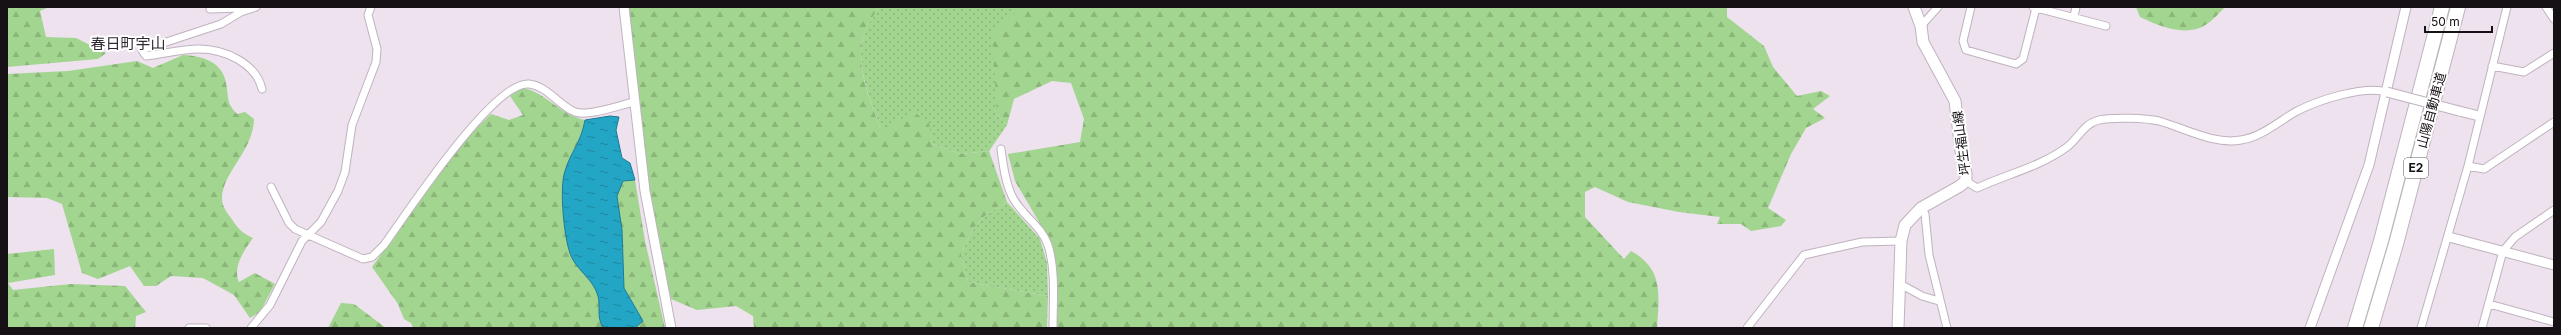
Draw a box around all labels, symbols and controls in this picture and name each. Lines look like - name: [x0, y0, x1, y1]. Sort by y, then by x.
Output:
- scale bar: [2425, 8, 2492, 34]
- text: 50 m: [2431, 14, 2460, 29]
- district label: 春日町宇山: [90, 34, 166, 53]
- street label: 山陽自動車道: [2413, 70, 2449, 150]
- street label: 坪生福山線: [1949, 110, 1973, 176]
- road number: E2: [2404, 158, 2428, 178]

